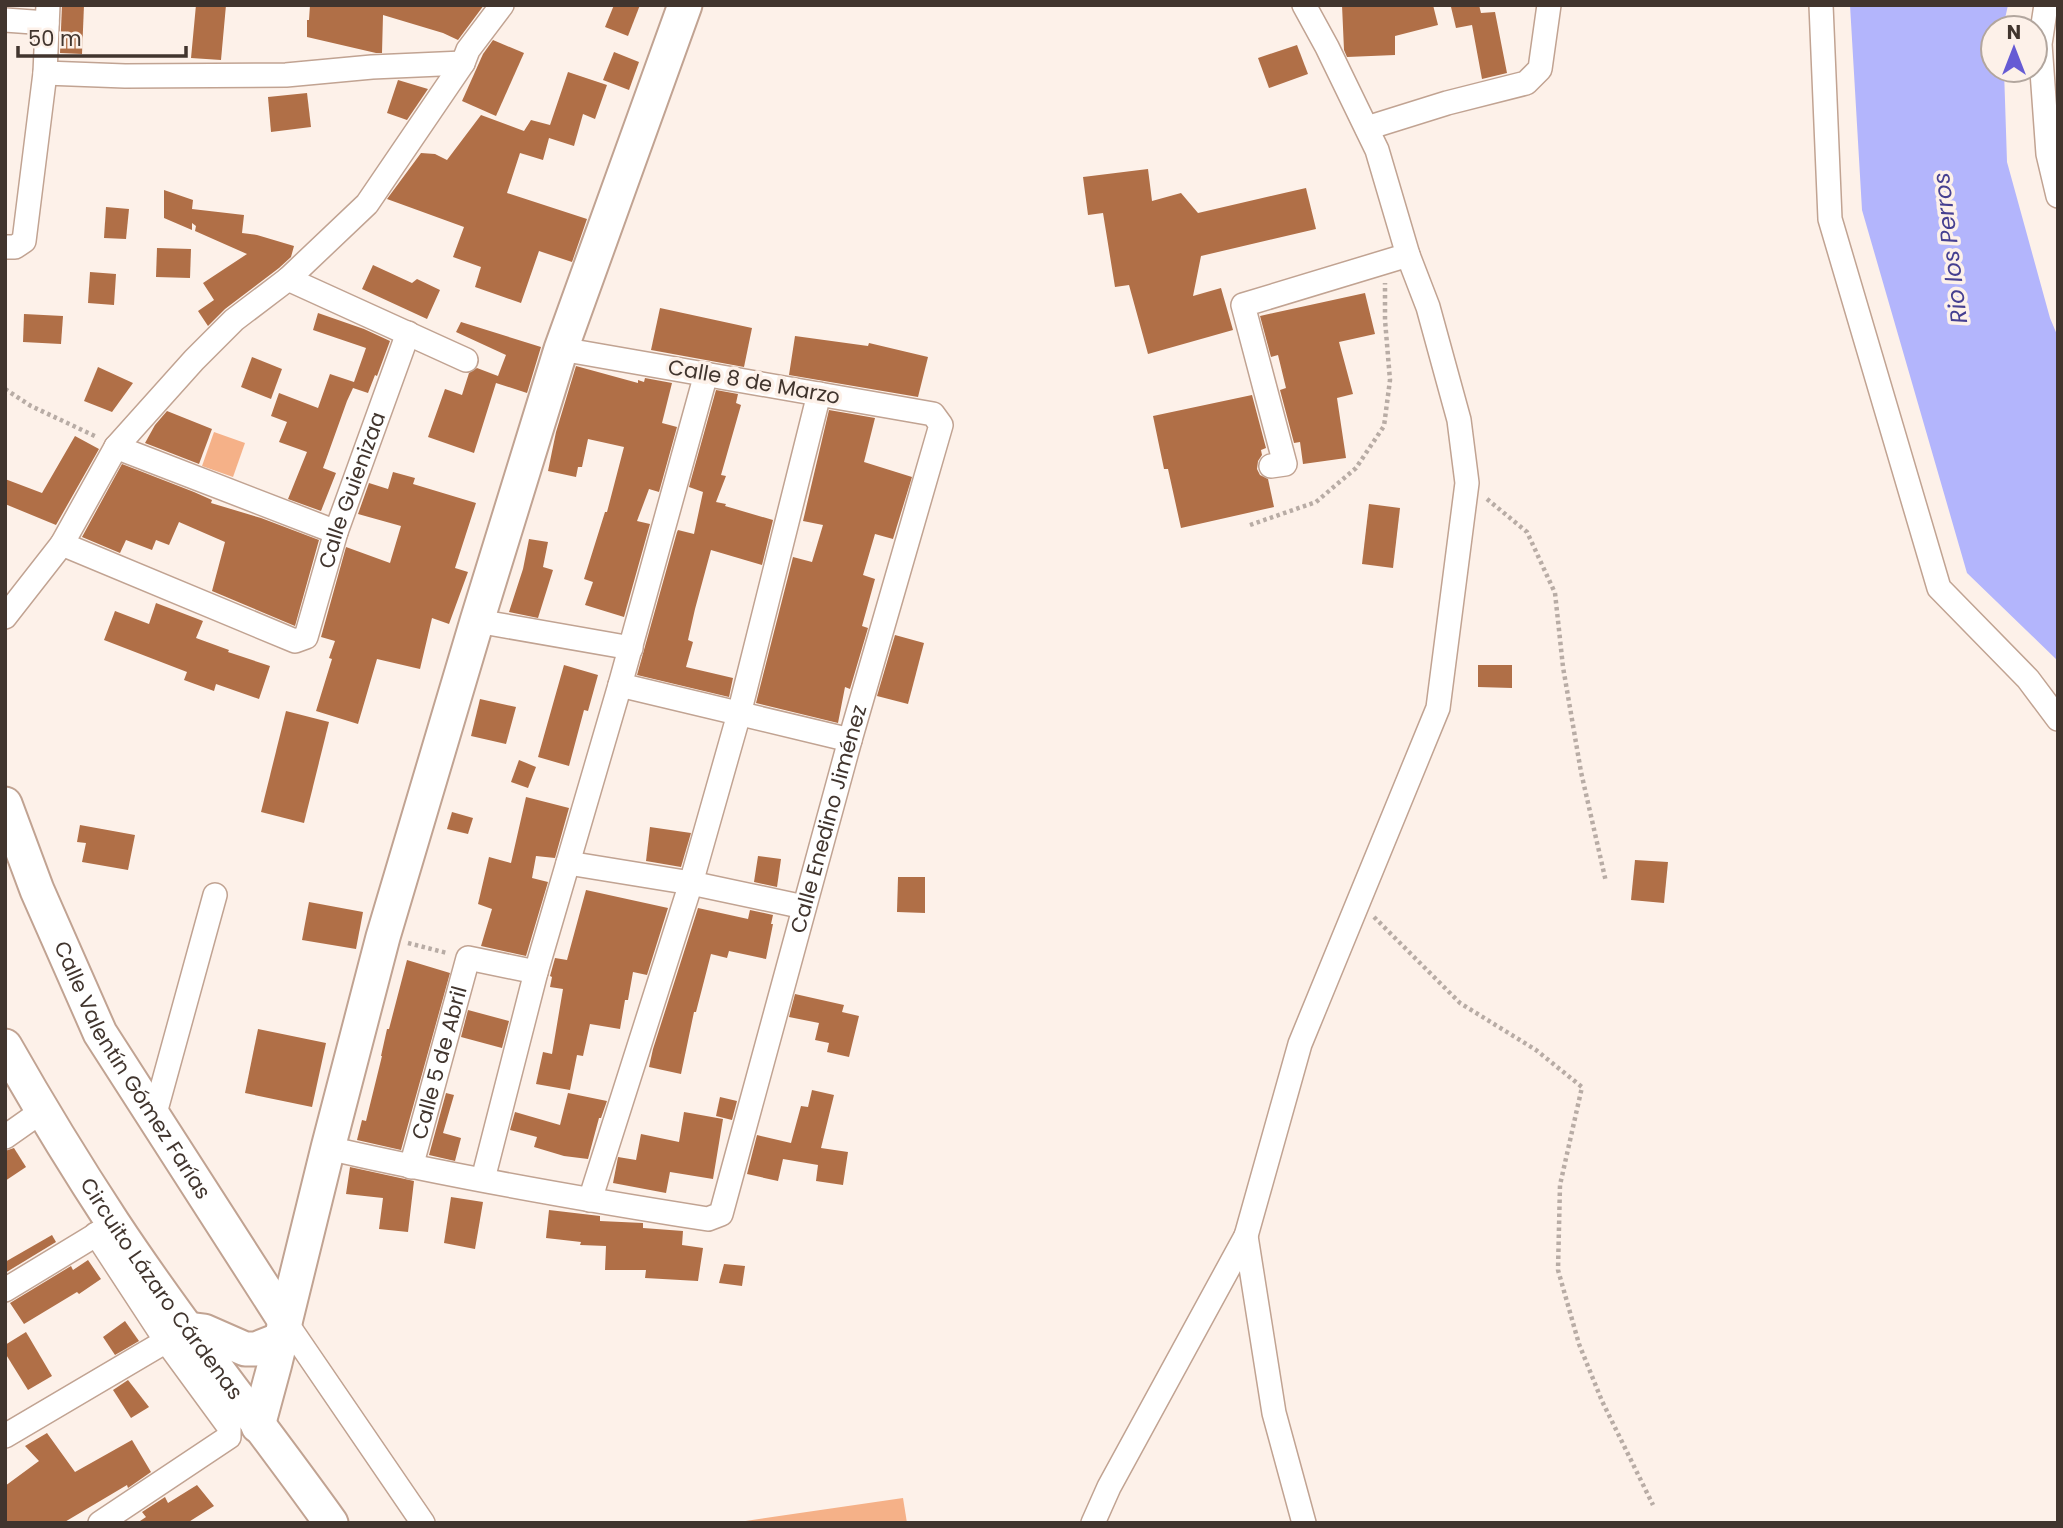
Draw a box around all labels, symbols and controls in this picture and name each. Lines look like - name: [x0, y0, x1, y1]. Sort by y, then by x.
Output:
- scale bar: [18, 14, 186, 58]
- north arrow: [1979, 14, 2049, 84]
- text: N: [2007, 19, 2021, 46]
- text: 50 m: [28, 24, 82, 53]
- water label: Rio los Perros: [1925, 171, 1975, 325]
- street label: Calle 8 de Marzo: [666, 352, 842, 411]
- street label: Calle Guienizaa: [311, 408, 392, 572]
- street label: Calle Enedino Jiménez: [783, 701, 873, 936]
- street label: Calle Valentín Gómez Farías: [47, 936, 218, 1205]
- street label: Calle 5 de Abril: [404, 983, 474, 1143]
- street label: Circuito Lázaro Cárdenas: [74, 1172, 250, 1405]

